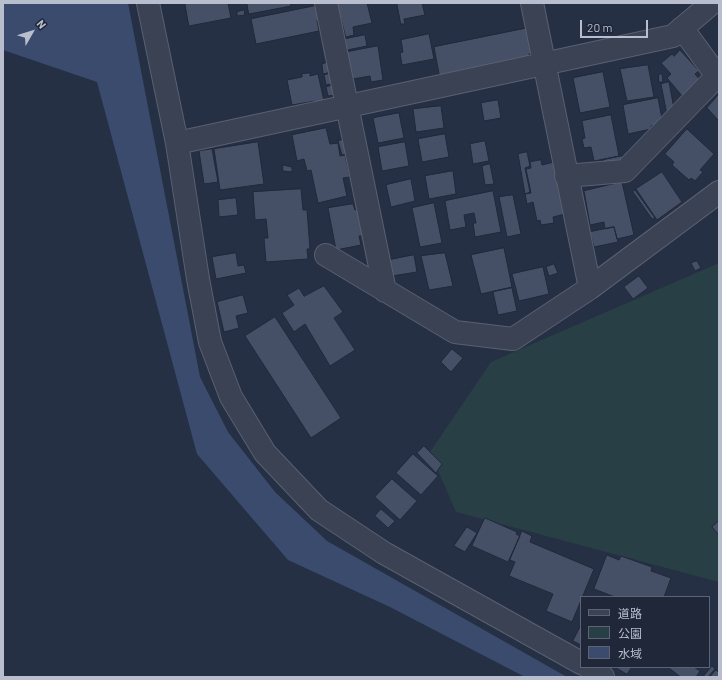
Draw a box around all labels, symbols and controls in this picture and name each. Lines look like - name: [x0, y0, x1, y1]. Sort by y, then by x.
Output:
- north arrow: [12, 12, 52, 52]
- scale bar: [582, 12, 650, 38]
- text: N: [34, 17, 49, 31]
- text: 20 m: [587, 20, 613, 34]
- legend: [580, 596, 710, 668]
- text: 道路: [618, 606, 642, 620]
- text: 公園: [618, 626, 642, 640]
- text: 水域: [618, 646, 642, 660]

